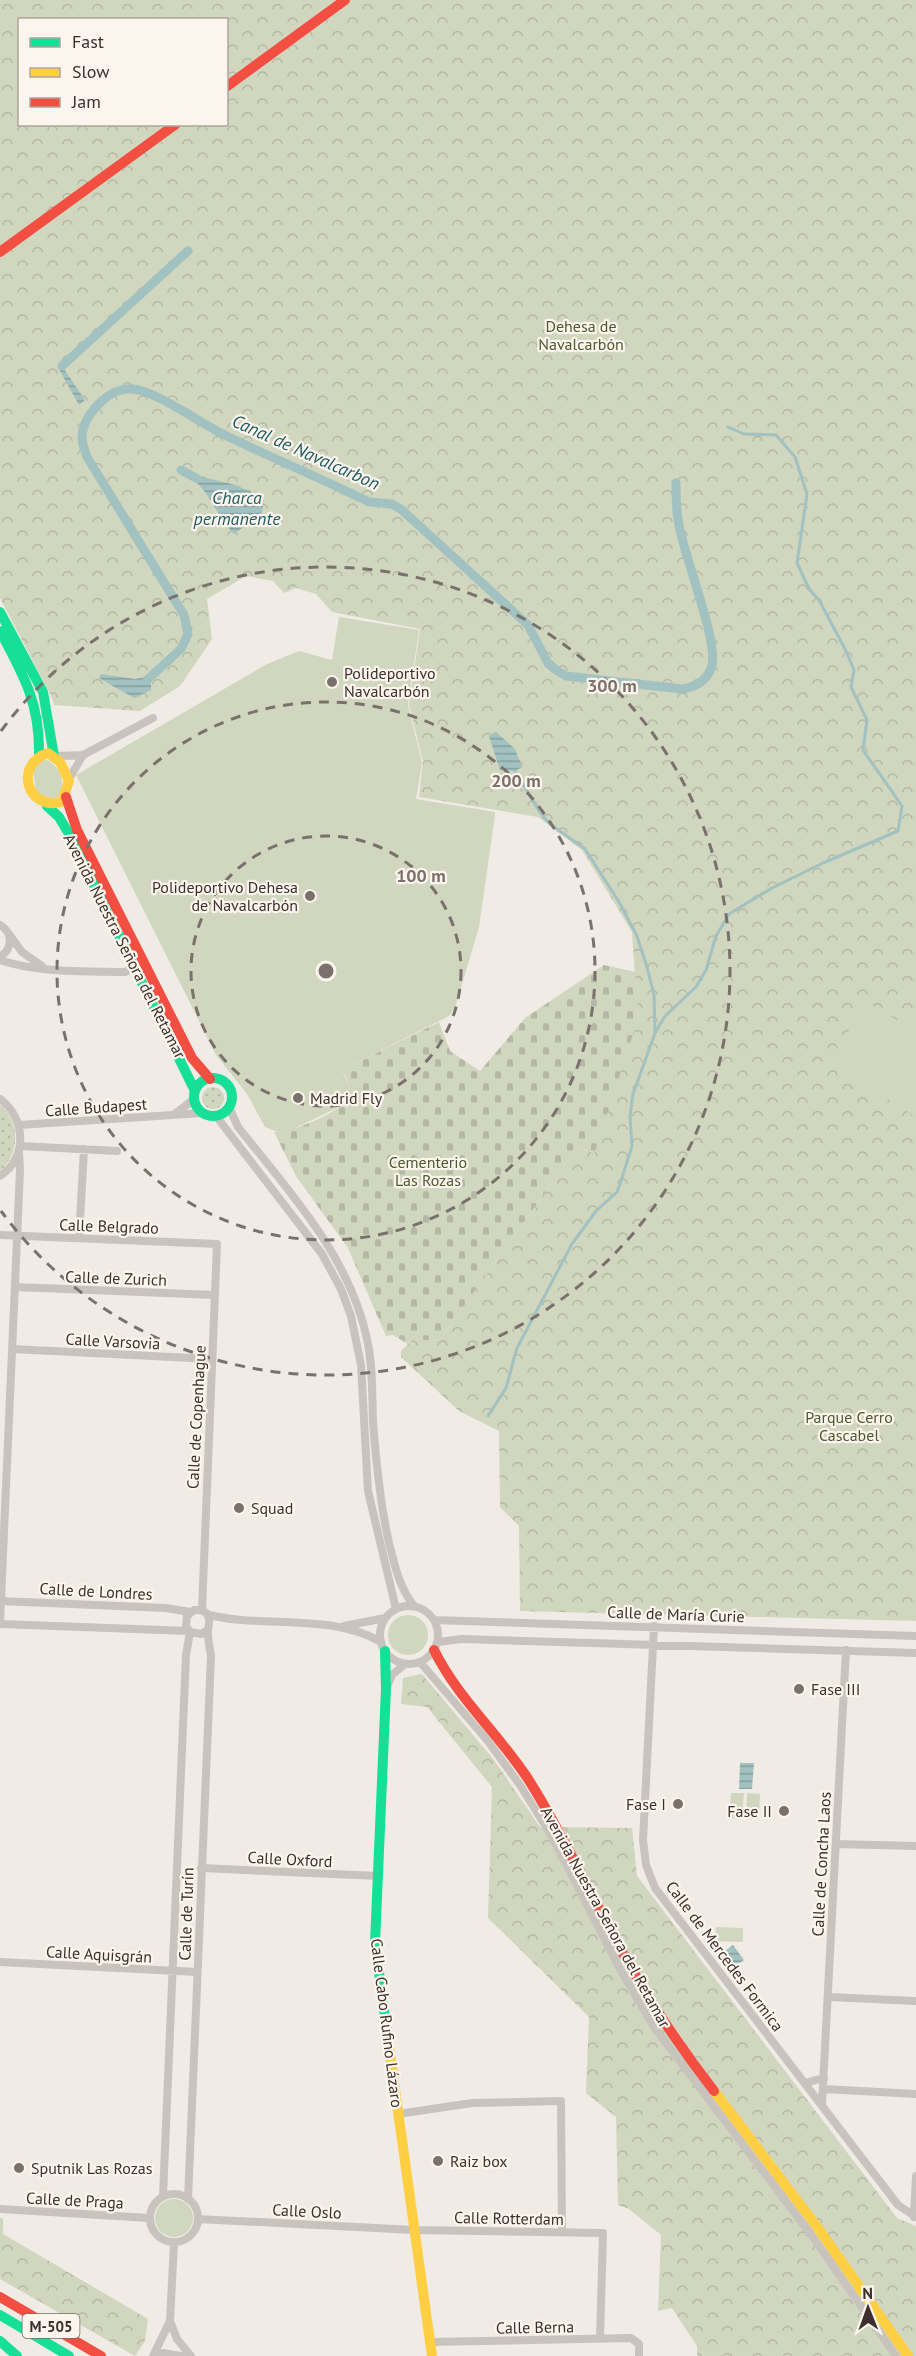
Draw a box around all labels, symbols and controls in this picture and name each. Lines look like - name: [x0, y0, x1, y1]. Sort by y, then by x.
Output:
- legend: [18, 18, 228, 126]
- text: Fast: [72, 30, 104, 53]
- text: Slow: [72, 60, 110, 83]
- text: Jam: [71, 90, 101, 113]
- park label: Dehesa de Navalcarbón: [538, 316, 624, 354]
- water label: Canal de Navalcarbon: [229, 409, 383, 495]
- water label: Charca permanente: [193, 486, 281, 530]
- place label: Polideportivo Navalcarbón: [344, 663, 436, 701]
- text: 300 m: [587, 674, 637, 697]
- marker: Polideportivo Navalcarbón: [325, 675, 339, 689]
- text: 200 m: [491, 769, 541, 792]
- street label: Avenida Nuestra Señora del Retamar: [59, 830, 191, 1062]
- text: 100 m: [396, 864, 446, 887]
- place label: Polideportivo Dehesa de Navalcarbón: [152, 877, 298, 915]
- marker: Polideportivo Dehesa de Navalcarbón: [303, 889, 317, 903]
- centre of rings: [316, 961, 336, 981]
- place label: Madrid Fly: [310, 1088, 383, 1108]
- marker: Madrid Fly: [291, 1091, 305, 1105]
- street label: Calle Budapest: [44, 1093, 148, 1121]
- park label: Cementerio Las Rozas: [389, 1152, 467, 1190]
- street label: Calle Belgrado: [59, 1214, 159, 1238]
- street label: Calle de Zurich: [65, 1266, 167, 1290]
- street label: Calle Varsovia: [65, 1329, 161, 1353]
- street label: Calle de Copenhague: [182, 1344, 210, 1490]
- park label: Parque Cerro Cascabel: [805, 1407, 893, 1445]
- place label: Squad: [251, 1498, 293, 1518]
- marker: Squad: [232, 1501, 246, 1515]
- street label: Calle de Londres: [39, 1578, 153, 1604]
- street label: Calle de María Curie: [607, 1602, 745, 1626]
- place label: Fase III: [811, 1679, 860, 1699]
- marker: Fase III: [792, 1682, 806, 1696]
- street label: Calle de Concha Laos: [807, 1791, 835, 1937]
- place label: Fase I: [626, 1794, 666, 1814]
- marker: Fase I: [671, 1797, 685, 1811]
- place label: Fase II: [727, 1801, 772, 1821]
- street label: Avenida Nuestra Señora del Retamar: [537, 1803, 676, 2031]
- marker: Fase II: [777, 1804, 791, 1818]
- street label: Calle Oxford: [247, 1847, 333, 1871]
- street label: Calle de Turín: [174, 1867, 198, 1961]
- street label: Calle de Mercedes Formica: [662, 1877, 788, 2035]
- street label: Calle Cabo Rufino Lázaro: [367, 1937, 407, 2109]
- street label: Calle Aquisgrán: [45, 1941, 153, 1967]
- place label: Raiz box: [450, 2151, 508, 2171]
- marker: Raiz box: [431, 2154, 445, 2168]
- place label: Sputnik Las Rozas: [31, 2158, 153, 2178]
- marker: Sputnik Las Rozas: [12, 2161, 26, 2175]
- street label: Calle de Praga: [26, 2187, 124, 2213]
- street label: Calle Oslo: [272, 2199, 342, 2223]
- street label: Calle Rotterdam: [454, 2207, 564, 2229]
- north arrow: [838, 2278, 898, 2338]
- text: N: [862, 2283, 873, 2303]
- road number: M-505: [22, 2314, 80, 2338]
- street label: Calle Berna: [496, 2316, 574, 2338]

